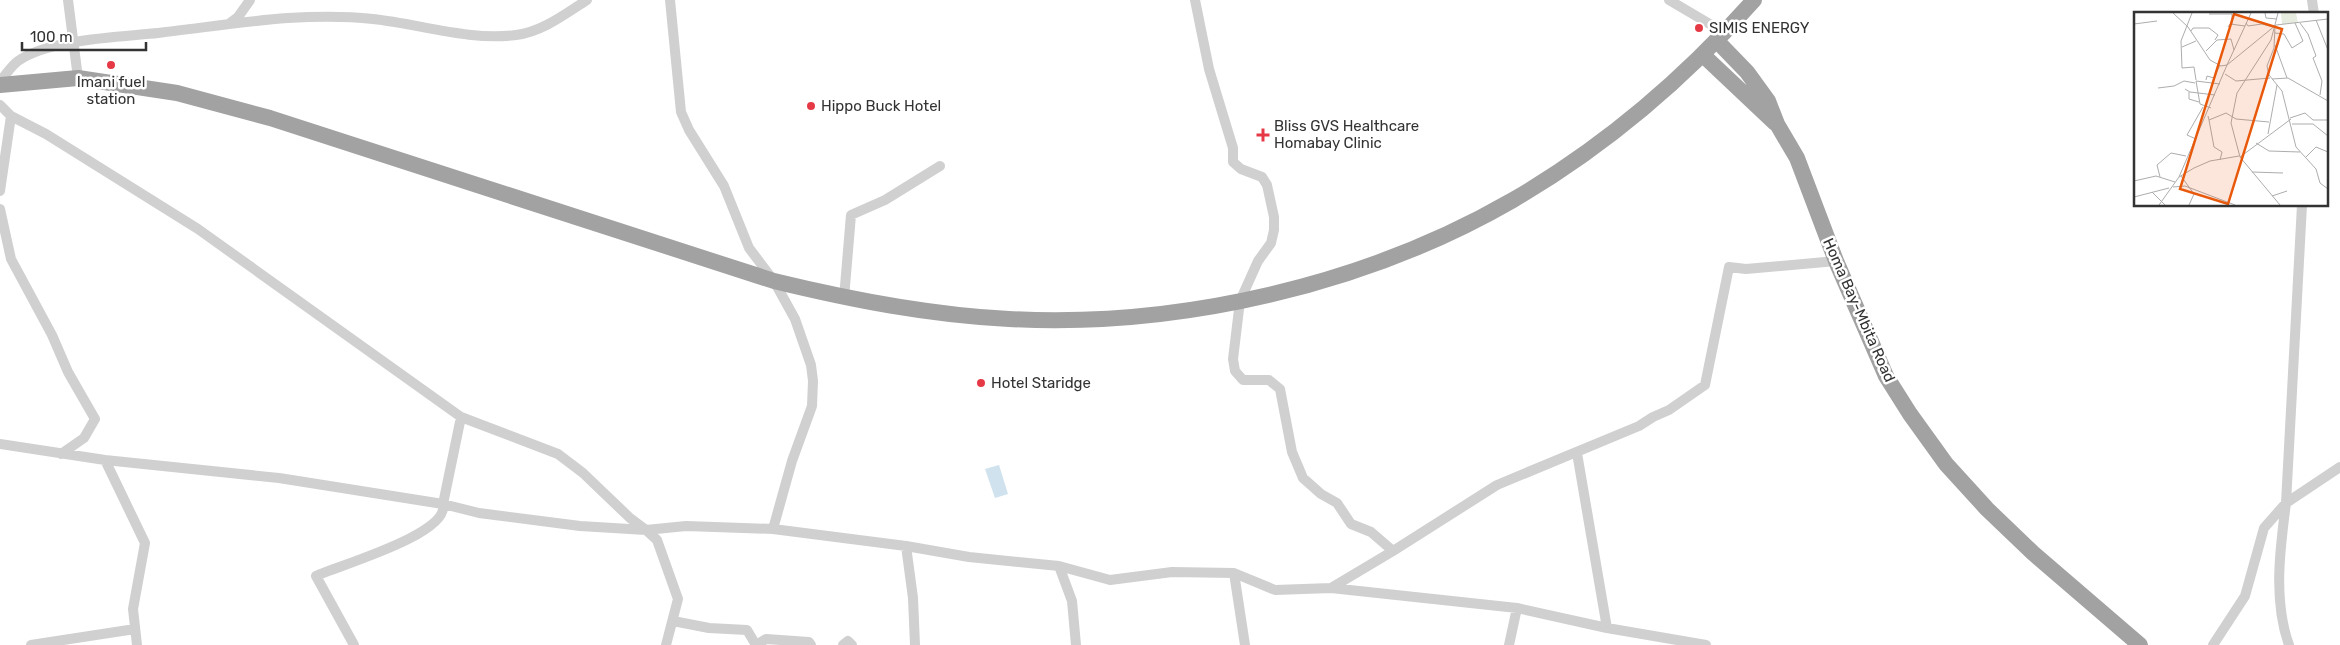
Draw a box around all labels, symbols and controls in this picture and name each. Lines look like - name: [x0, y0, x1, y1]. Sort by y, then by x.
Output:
- inset map: [2134, 12, 2328, 206]
- place label: SIMIS ENERGY: [1709, 19, 1810, 37]
- scale bar: [22, 20, 146, 52]
- marker: SIMIS ENERGY: [1693, 22, 1705, 34]
- text: 100 m: [30, 28, 72, 46]
- marker: Imani fuel station: [105, 59, 117, 71]
- place label: Imani fuel station: [77, 73, 145, 108]
- place label: Hippo Buck Hotel: [821, 97, 941, 115]
- marker: Hippo Buck Hotel: [805, 100, 817, 112]
- place label: Bliss GVS Healthcare Homabay Clinic: [1274, 117, 1419, 152]
- marker: Bliss GVS Healthcare Homabay Clinic: [1256, 128, 1270, 142]
- street label: Homa Bay-Mbita Road: [1819, 235, 1899, 385]
- place label: Hotel Staridge: [991, 374, 1091, 392]
- marker: Hotel Staridge: [975, 377, 987, 389]

